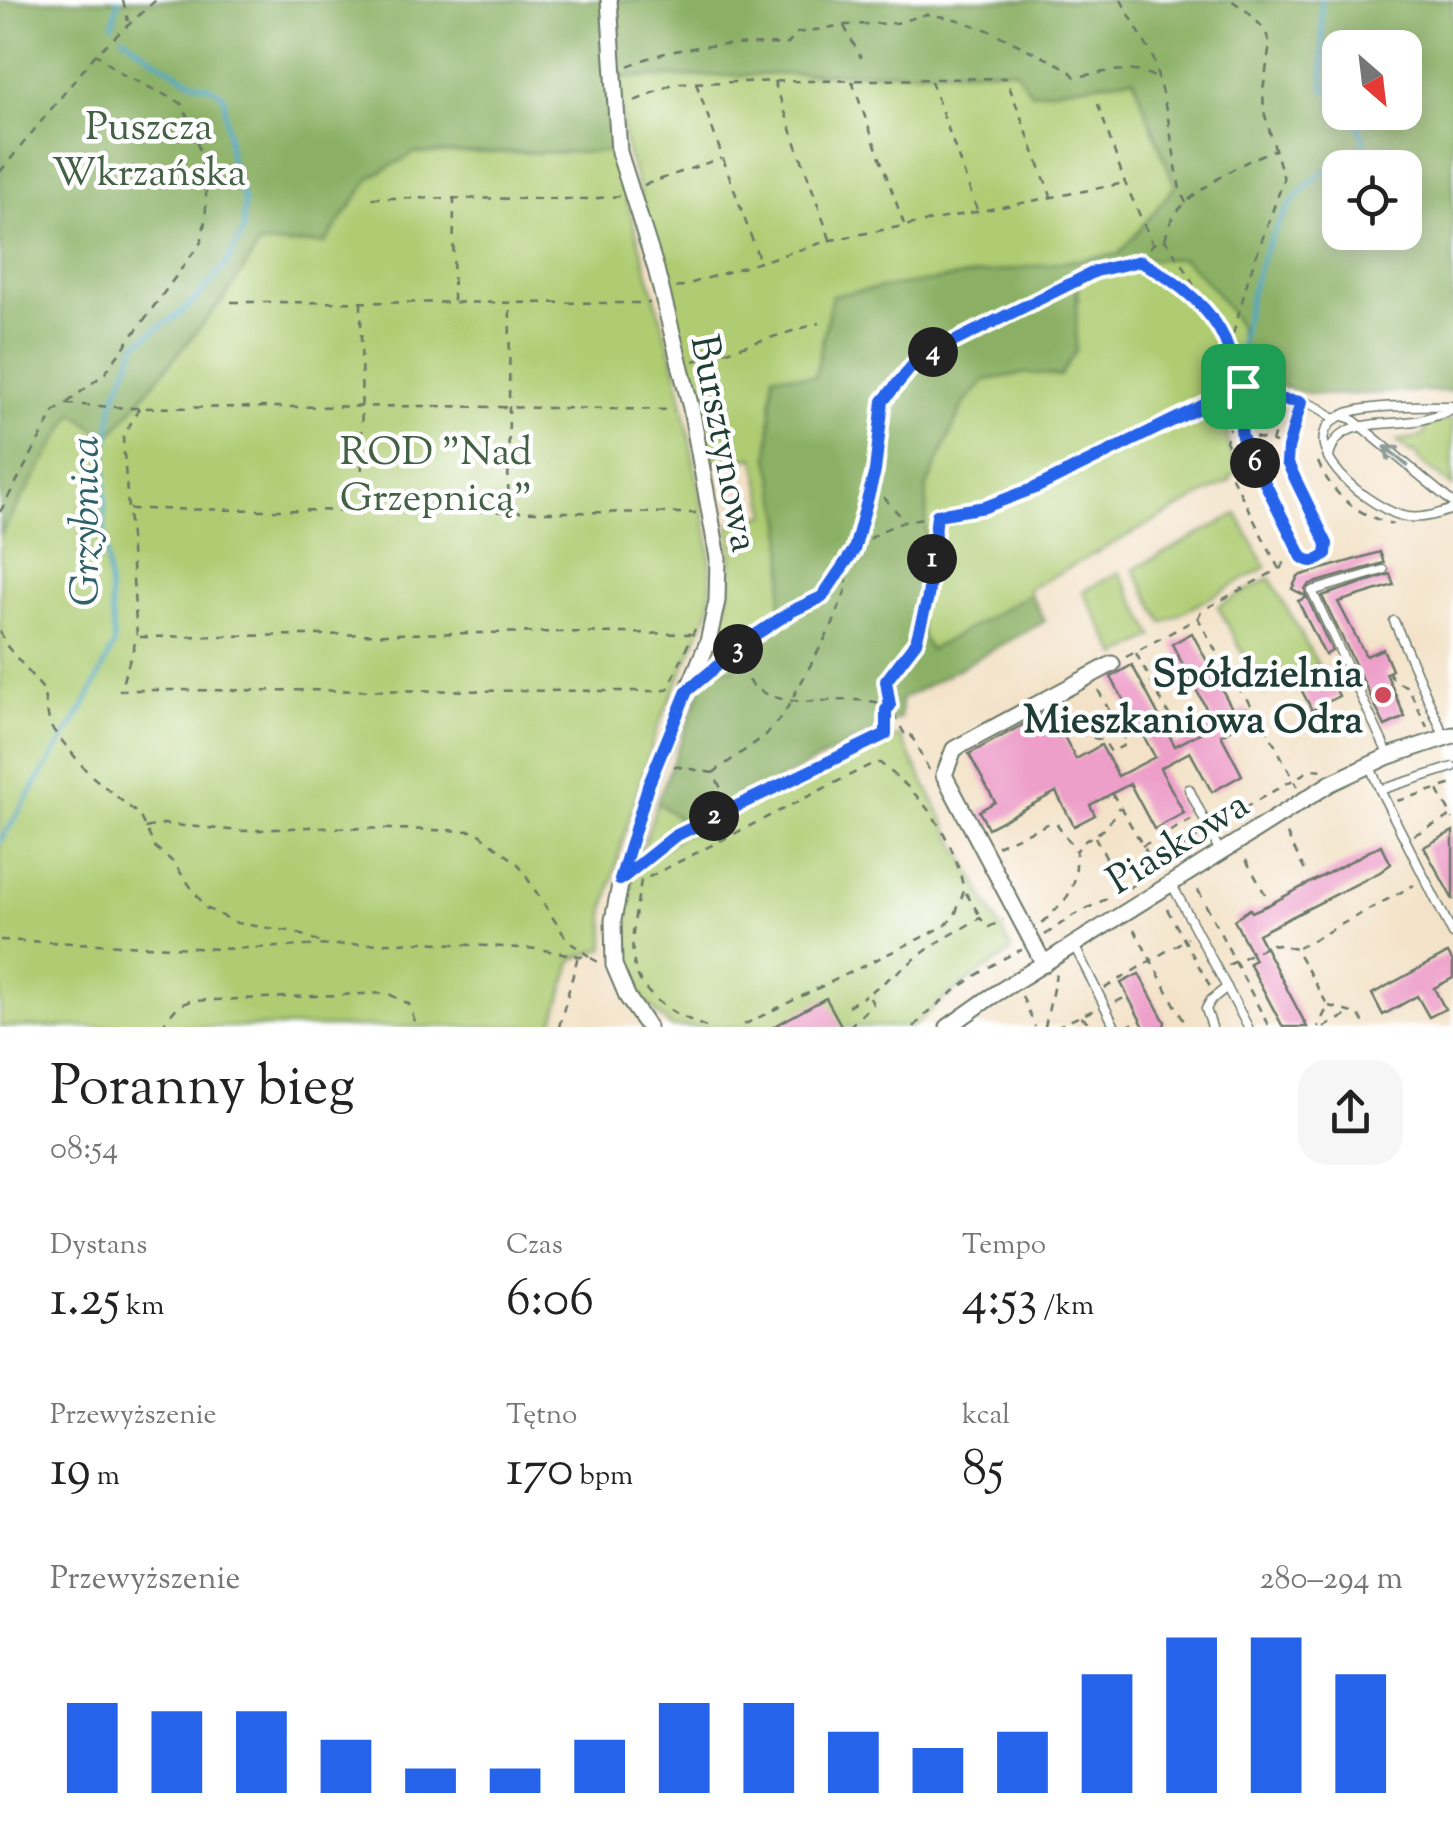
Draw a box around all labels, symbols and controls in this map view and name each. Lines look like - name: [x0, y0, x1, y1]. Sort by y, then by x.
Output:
- north arrow: [1322, 30, 1422, 130]
- map controls: [1322, 30, 1422, 250]
- park label: Puszcza Wkrzańska: [52, 101, 246, 204]
- button: locate: [1322, 150, 1422, 250]
- pin: 4: [908, 327, 958, 377]
- street label: Bursztynowa: [673, 330, 771, 557]
- text: 4: [926, 332, 940, 372]
- pin: [1201, 344, 1286, 429]
- icon: arrive: [1216, 359, 1271, 414]
- park label: ROD "Nad Grzepnicą": [340, 426, 532, 529]
- water label: Grzybnica: [58, 436, 118, 606]
- pin: 6: [1230, 438, 1280, 488]
- text: 6: [1248, 443, 1262, 483]
- one-way arrow: [1384, 444, 1409, 467]
- pin: 1: [907, 534, 957, 584]
- text: 1: [927, 539, 937, 579]
- pin: 3: [713, 624, 763, 674]
- text: 3: [732, 629, 744, 669]
- place label: Spółdzielnia Mieszkaniowa Odra: [1023, 648, 1364, 751]
- marker: Spółdzielnia Mieszkaniowa Odra: [1372, 684, 1394, 706]
- street label: Piaskowa: [1097, 779, 1261, 911]
- pin: 2: [689, 791, 739, 841]
- text: 2: [707, 796, 721, 836]
- text: Poranny bieg: [50, 1050, 355, 1129]
- button: share: [1298, 1060, 1403, 1165]
- text: 08:54: [50, 1127, 118, 1173]
- text: Dystans: [50, 1226, 147, 1266]
- text: Czas: [506, 1226, 563, 1266]
- text: Tempo: [962, 1226, 1046, 1266]
- text: 1.25: [50, 1266, 120, 1338]
- text: 6:06: [506, 1266, 594, 1338]
- text: 4:53: [962, 1266, 1038, 1338]
- text: km: [120, 1287, 165, 1327]
- text: /km: [1038, 1287, 1094, 1327]
- text: Przewyższenie: [50, 1396, 217, 1436]
- text: Tętno: [506, 1396, 577, 1436]
- text: kcal: [962, 1396, 1010, 1436]
- text: 19: [50, 1436, 91, 1508]
- text: 170: [506, 1436, 574, 1508]
- text: 85: [962, 1436, 1004, 1508]
- text: m: [91, 1457, 120, 1497]
- text: bpm: [574, 1457, 633, 1497]
- text: Przewyższenie: [50, 1557, 240, 1603]
- text: 280–294 m: [1259, 1557, 1403, 1603]

